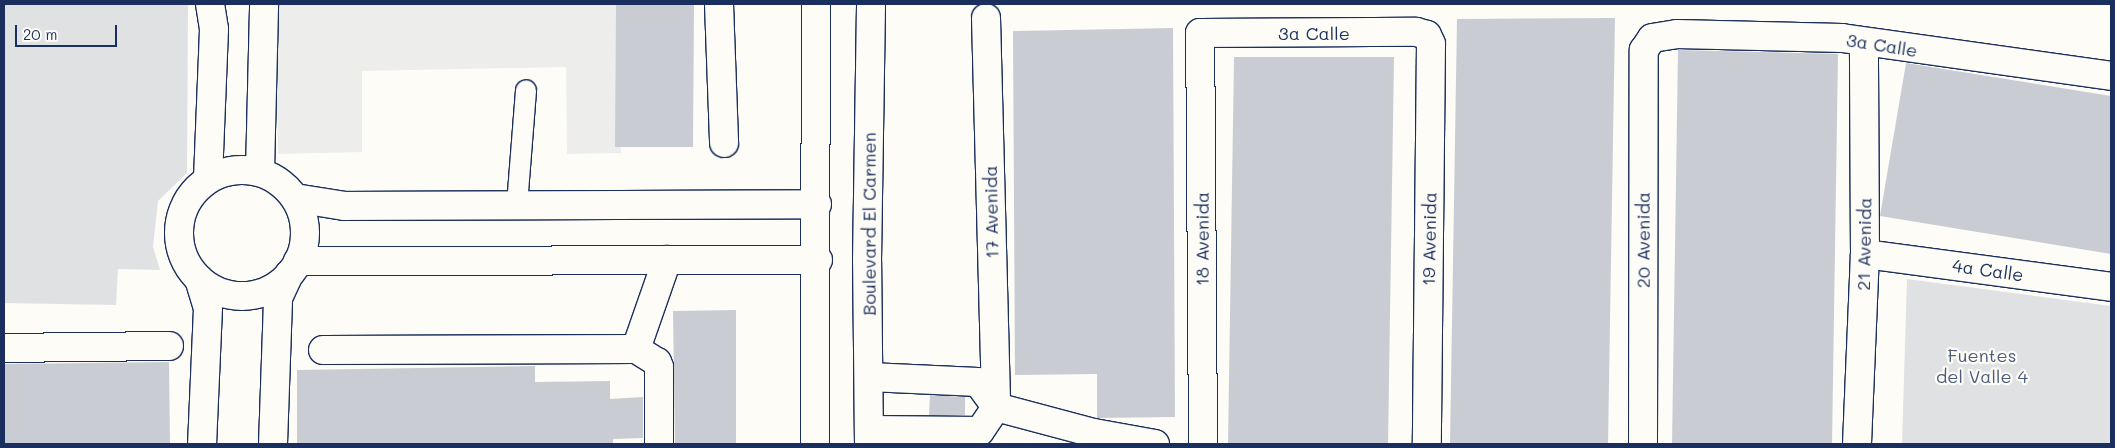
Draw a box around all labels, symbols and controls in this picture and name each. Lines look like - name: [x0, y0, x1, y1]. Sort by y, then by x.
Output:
- scale bar: [18, 15, 120, 47]
- street label: 3a Calle: [1278, 22, 1350, 44]
- text: 20 m: [23, 24, 57, 44]
- street label: 3a Calle: [1845, 29, 1919, 61]
- street label: Boulevard El Carmen: [858, 132, 880, 316]
- street label: 17 Avenida: [979, 165, 1003, 259]
- street label: 18 Avenida: [1191, 192, 1213, 286]
- street label: 19 Avenida: [1417, 192, 1441, 286]
- street label: 20 Avenida: [1632, 192, 1654, 288]
- street label: 21 Avenida: [1852, 197, 1876, 291]
- street label: 4a Calle: [1951, 254, 2025, 286]
- park label: Fuentes del Valle 4: [1936, 345, 2028, 388]

